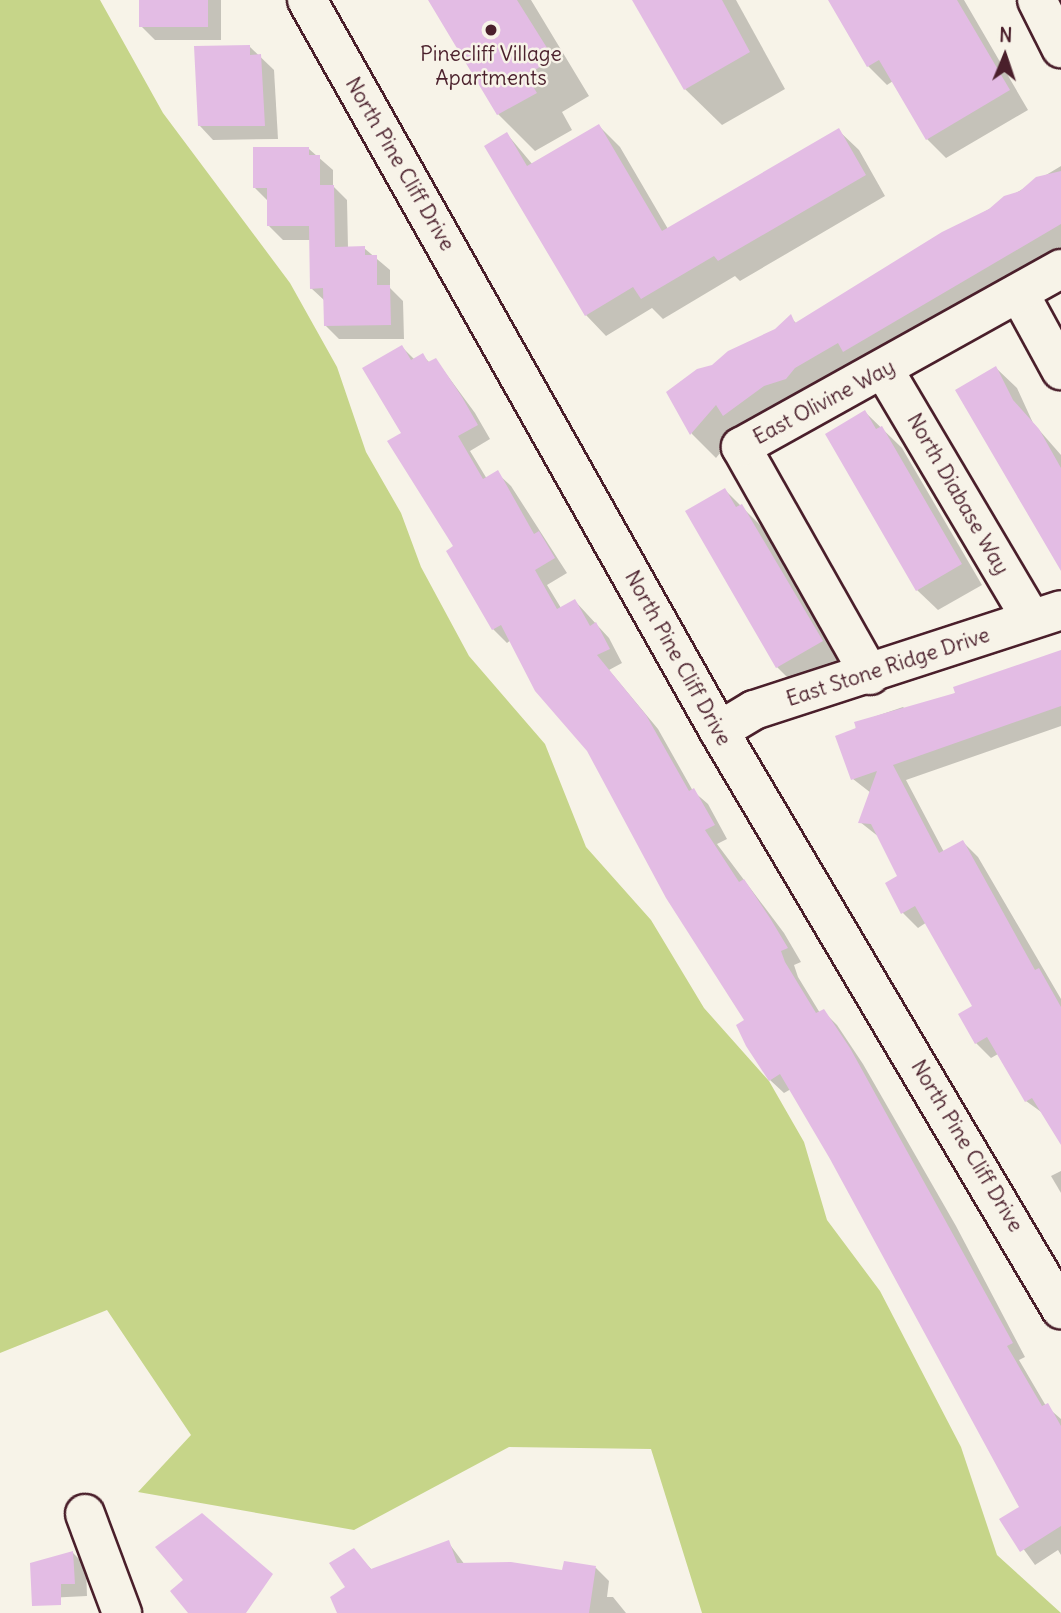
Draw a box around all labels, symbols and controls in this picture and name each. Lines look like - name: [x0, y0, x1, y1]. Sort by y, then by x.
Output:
- north arrow: [970, 21, 1040, 91]
- marker: Pinecliff Village Apartments: [483, 22, 499, 38]
- text: N: [999, 23, 1013, 47]
- place label: Pinecliff Village Apartments: [420, 41, 562, 91]
- street label: North Pine Cliff Drive: [340, 73, 460, 255]
- street label: East Olivine Way: [749, 354, 899, 450]
- street label: North Diabase Way: [902, 409, 1014, 579]
- street label: North Pine Cliff Drive: [619, 566, 737, 750]
- street label: East Stone Ridge Drive: [783, 622, 993, 712]
- street label: North Pine Cliff Drive: [906, 1055, 1028, 1237]

